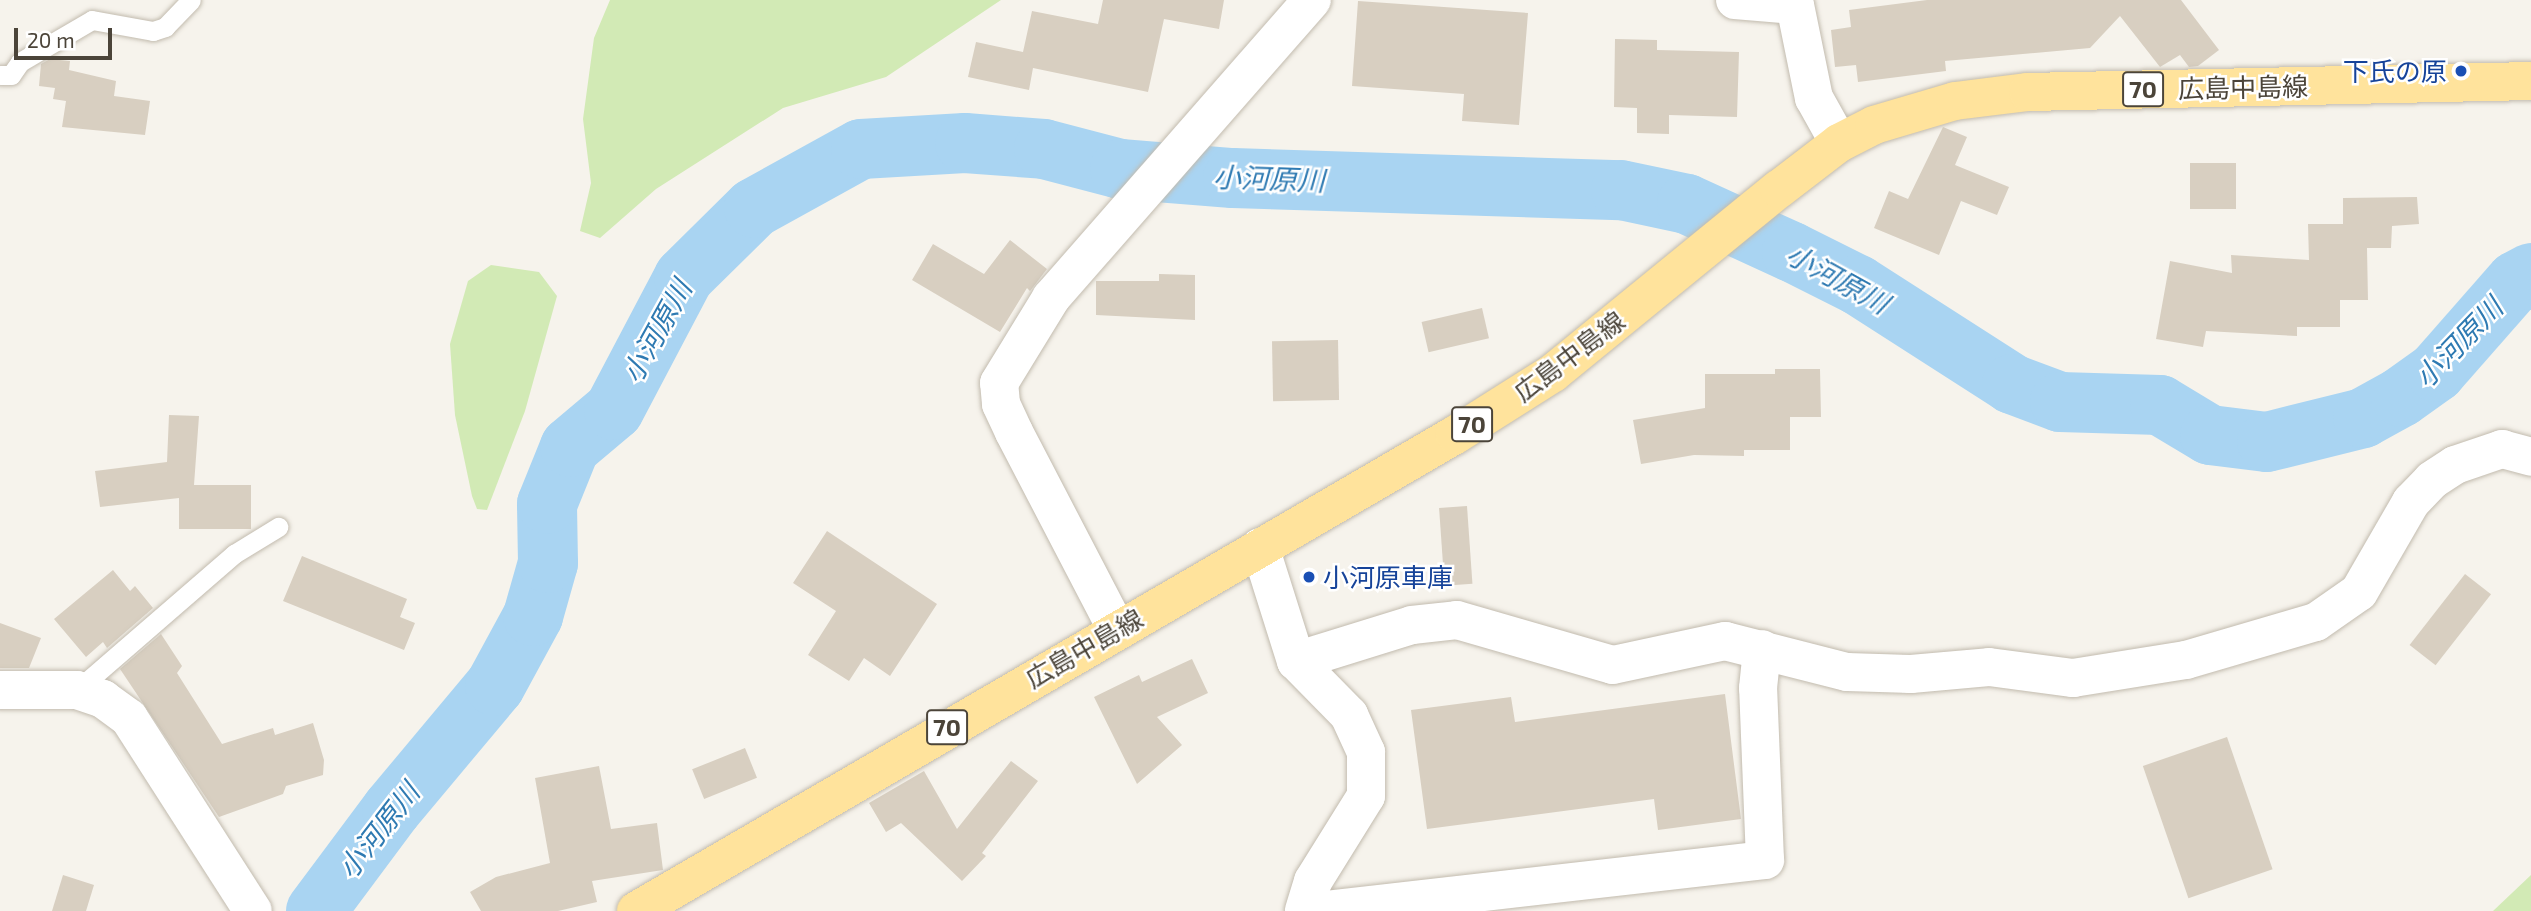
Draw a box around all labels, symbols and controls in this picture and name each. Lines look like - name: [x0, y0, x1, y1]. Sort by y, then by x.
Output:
- scale bar: [18, 14, 116, 58]
- text: 20 m: [27, 27, 75, 52]
- place label: 下氏の原: [2343, 55, 2447, 87]
- marker: 下氏の原: [2453, 63, 2469, 79]
- road number: 70: [2122, 68, 2164, 110]
- street label: 広島中島線: [2178, 70, 2308, 104]
- water label: 小河原川: [1212, 159, 1326, 197]
- water label: 小河原川: [1781, 236, 1895, 320]
- water label: 小河原川: [614, 274, 698, 388]
- water label: 小河原川: [2407, 290, 2509, 394]
- street label: 広島中島線: [1508, 304, 1630, 408]
- road number: 70: [1451, 404, 1493, 444]
- place label: 小河原車庫: [1323, 561, 1453, 593]
- marker: 小河原車庫: [1301, 569, 1317, 585]
- street label: 広島中島線: [1020, 602, 1148, 694]
- road number: 70: [926, 706, 968, 748]
- water label: 小河原川: [330, 776, 426, 884]

